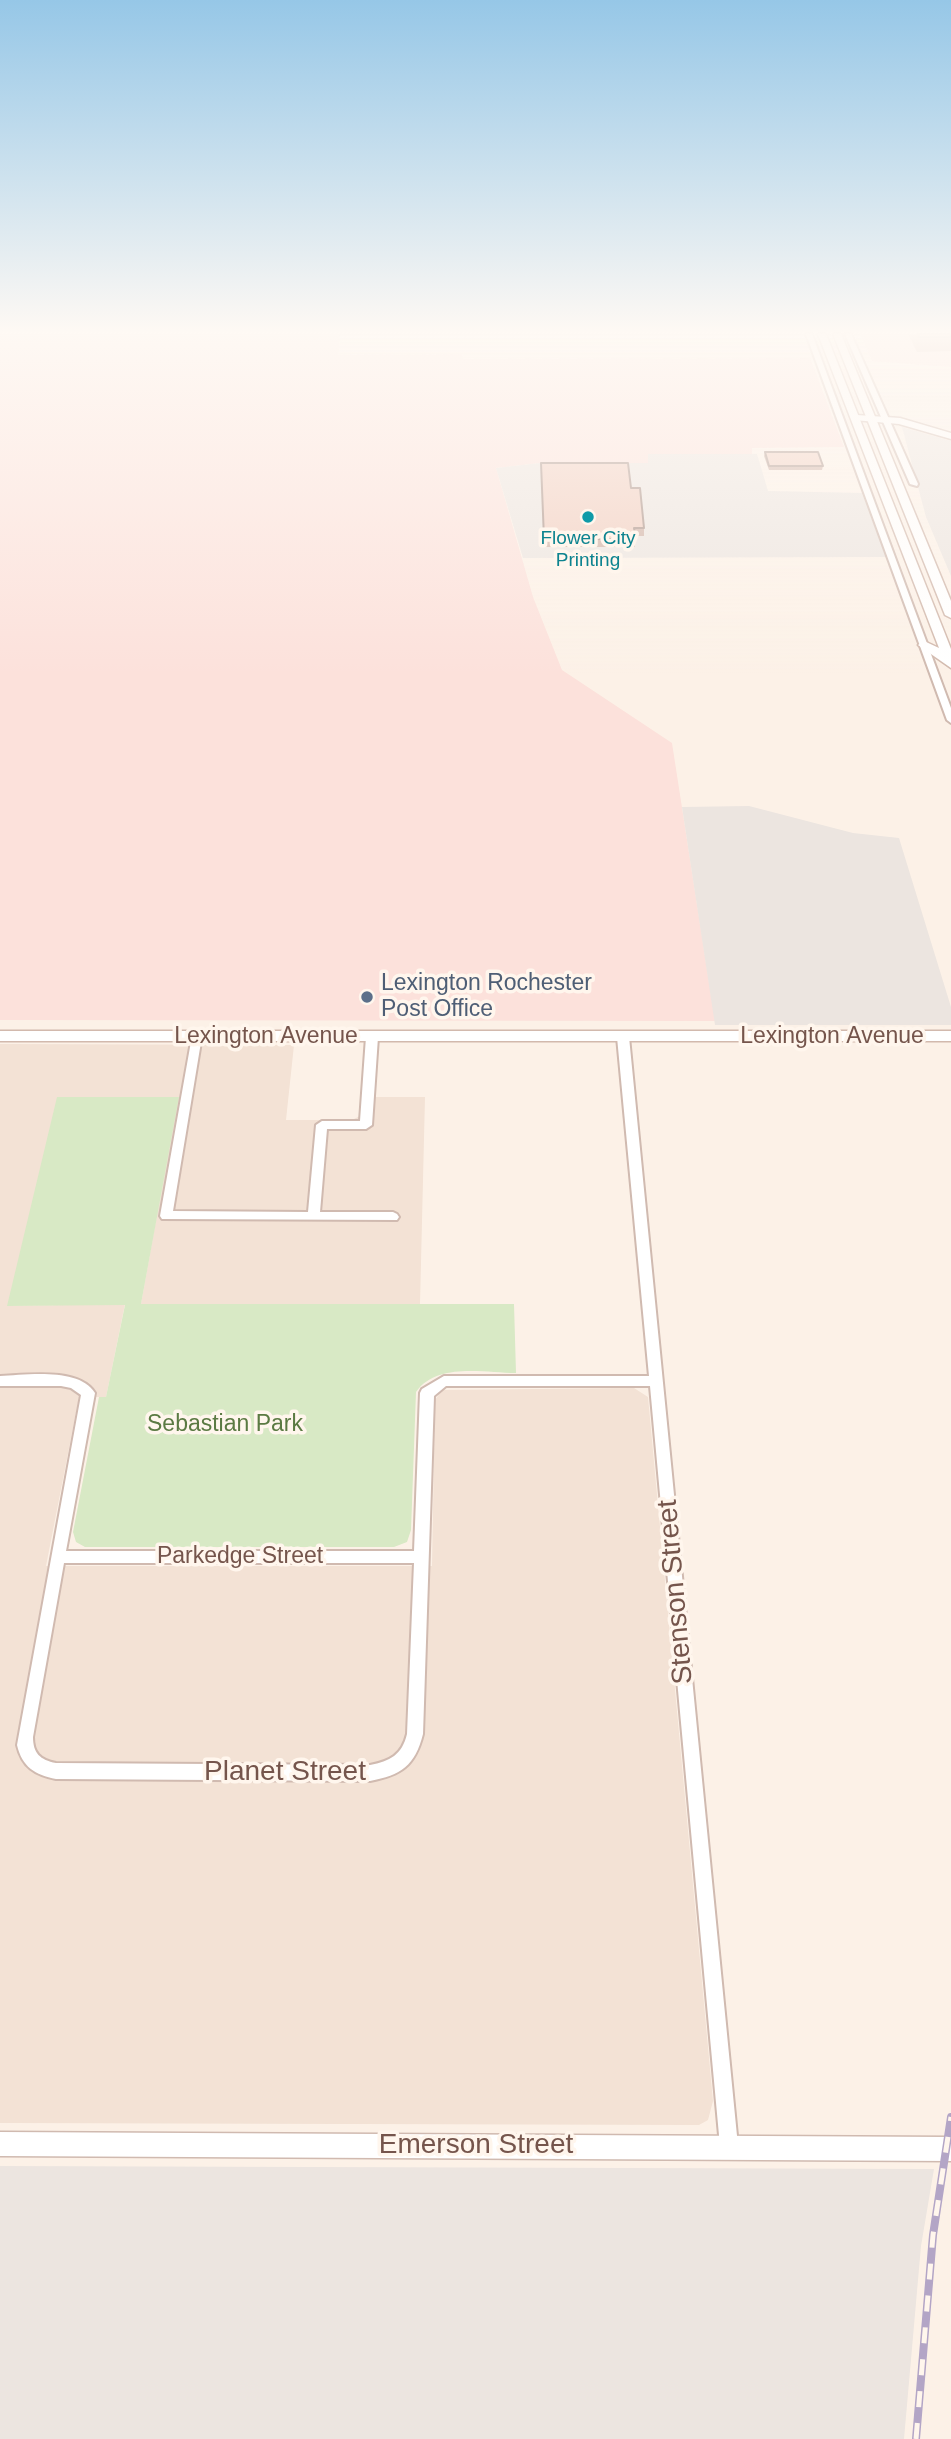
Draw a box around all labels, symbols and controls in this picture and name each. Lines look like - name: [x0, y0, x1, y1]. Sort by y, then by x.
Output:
- marker: Flower City Printing: [580, 509, 596, 525]
- place label: Flower City Printing: [540, 528, 636, 572]
- place label: Lexington Rochester Post Office: [381, 970, 592, 1024]
- marker: Lexington Rochester Post Office: [359, 989, 375, 1005]
- street label: Lexington Avenue: [174, 1023, 358, 1051]
- street label: Lexington Avenue: [740, 1023, 924, 1051]
- park label: Sebastian Park: [147, 1411, 303, 1439]
- street label: Stenson Street: [651, 1498, 701, 1686]
- street label: Parkedge Street: [157, 1543, 323, 1571]
- street label: Planet Street: [204, 1755, 366, 1789]
- street label: Emerson Street: [379, 2128, 573, 2162]

